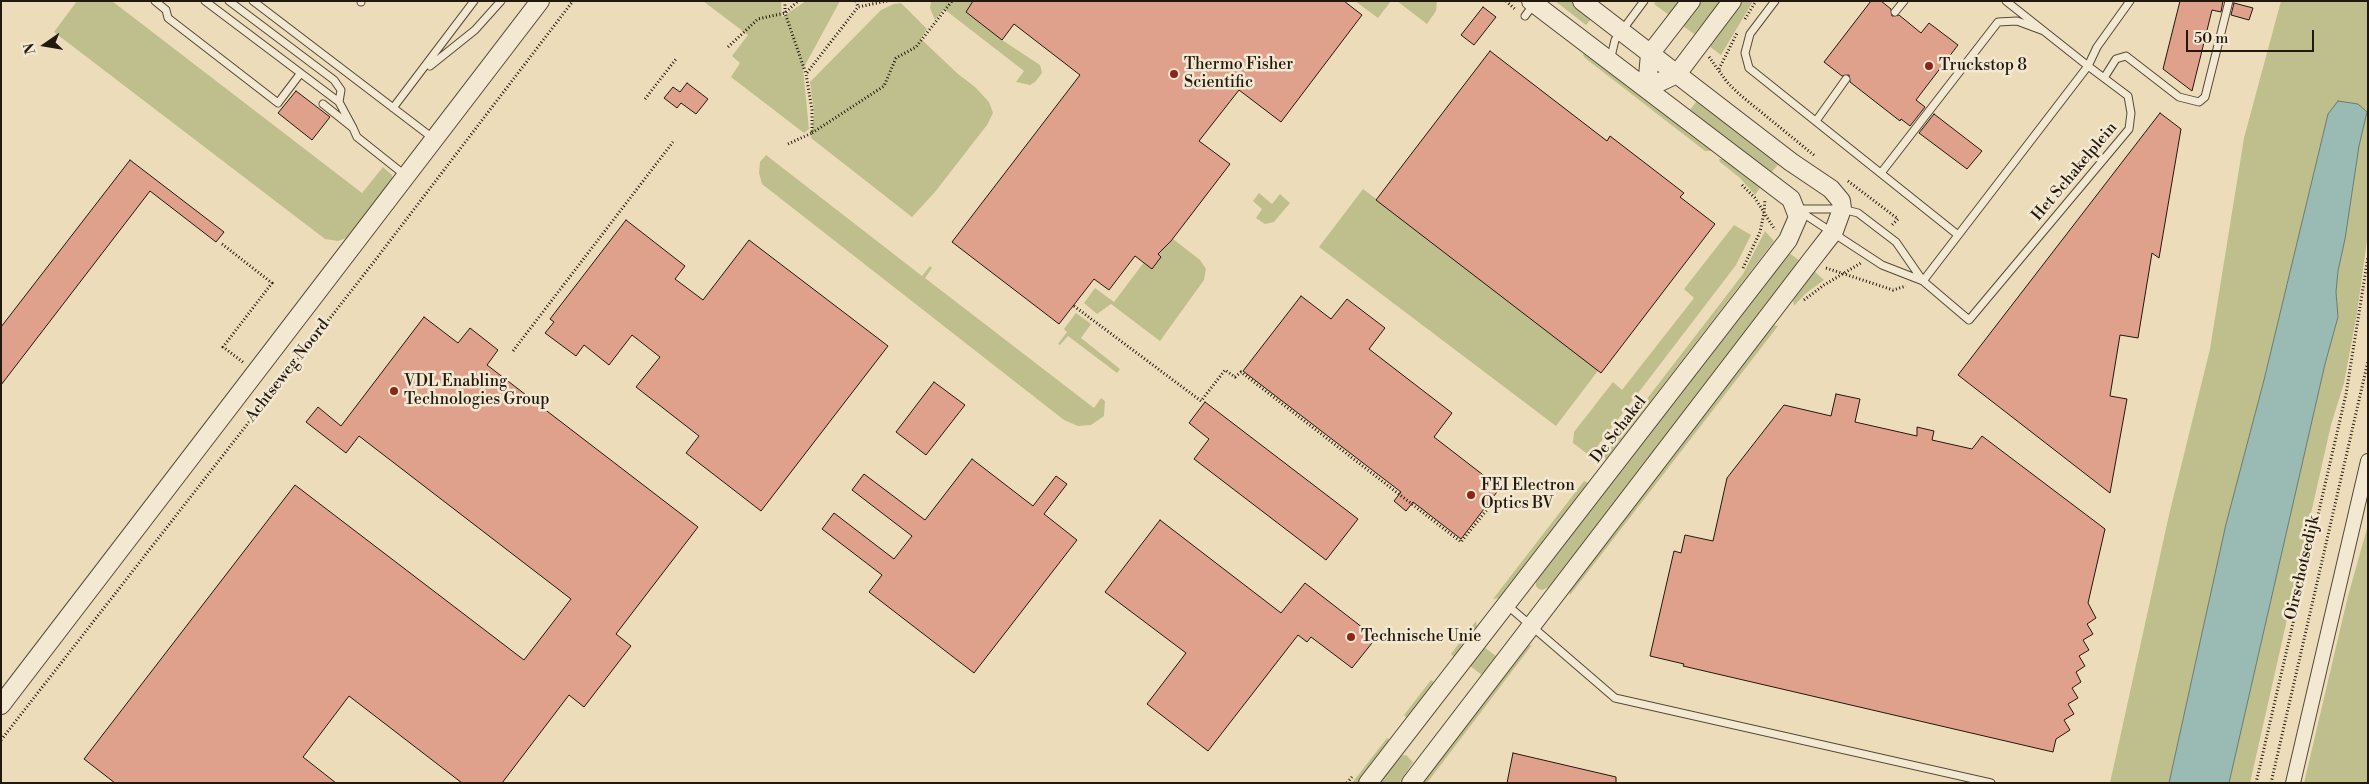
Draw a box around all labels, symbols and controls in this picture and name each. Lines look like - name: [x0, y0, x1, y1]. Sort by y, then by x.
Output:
- north arrow: [20, 20, 70, 70]
- scale bar: [2189, 20, 2316, 52]
- text: 50 m: [2194, 29, 2228, 48]
- text: N: [20, 41, 40, 56]
- place label: Thermo Fisher Scientific: [1184, 55, 1293, 93]
- place label: Truckstop 8: [1939, 56, 2027, 76]
- marker: Truckstop 8: [1923, 60, 1935, 72]
- marker: Thermo Fisher Scientific: [1168, 68, 1180, 80]
- street label: Het Schakelplein: [2028, 119, 2122, 225]
- street label: Achtseweg Noord: [242, 316, 334, 426]
- place label: VDL Enabling Technologies Group: [404, 372, 549, 410]
- marker: VDL Enabling Technologies Group: [388, 385, 400, 397]
- street label: De Schakel: [1587, 393, 1651, 467]
- place label: FEI Electron Optics BV: [1481, 476, 1575, 514]
- marker: FEI Electron Optics BV: [1465, 489, 1477, 501]
- street label: Oirschotsedijk: [2282, 514, 2324, 622]
- place label: Technische Unie: [1361, 627, 1481, 647]
- marker: Technische Unie: [1345, 631, 1357, 643]

